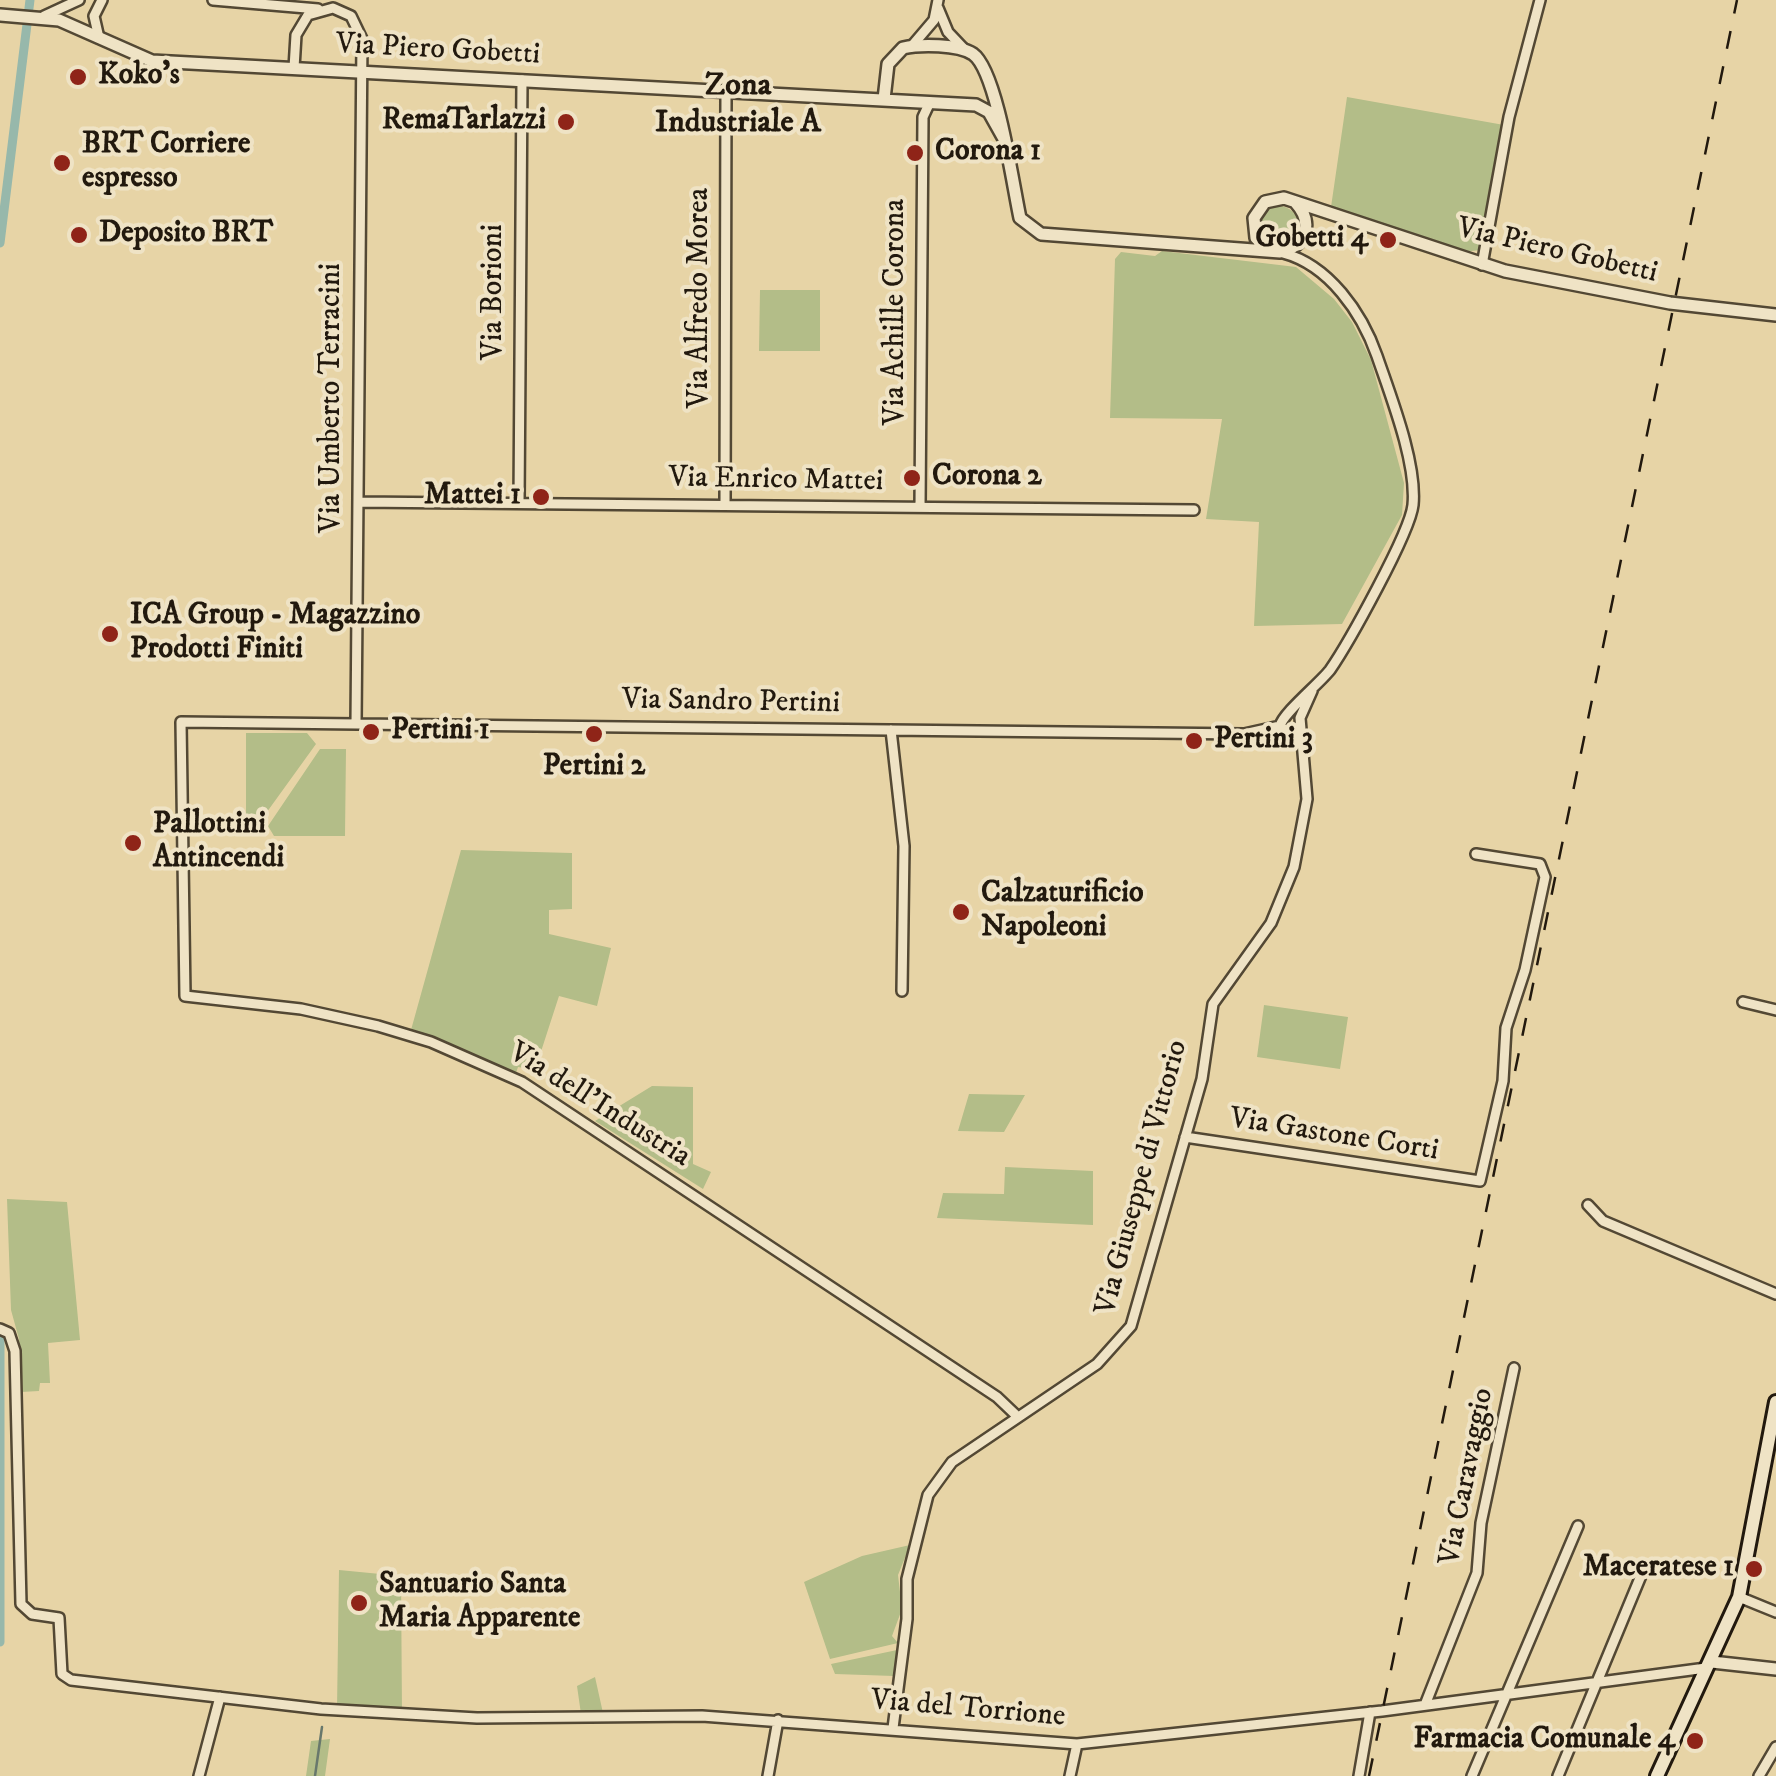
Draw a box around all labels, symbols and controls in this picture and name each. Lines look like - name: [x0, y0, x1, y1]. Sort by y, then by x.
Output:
- street label: Via Piero Gobetti: [335, 28, 541, 74]
- place label: Koko's: [98, 59, 180, 95]
- marker: Koko's: [67, 66, 89, 88]
- district label: Zona Industriale A: [655, 68, 821, 143]
- place label: RemaTarlazzi: [382, 104, 546, 140]
- marker: RemaTarlazzi: [555, 111, 577, 133]
- place label: BRT Corriere espresso: [82, 128, 250, 198]
- place label: Corona 1: [935, 135, 1041, 171]
- marker: Corona 1: [904, 142, 926, 164]
- marker: BRT Corriere espresso: [51, 152, 73, 174]
- street label: Via Alfredo Morea: [683, 188, 719, 408]
- street label: Via Achille Corona: [879, 199, 915, 425]
- street label: Via Piero Gobetti: [1453, 211, 1661, 293]
- place label: Deposito BRT: [99, 217, 273, 253]
- place label: Gobetti 4: [1255, 222, 1368, 258]
- marker: Deposito BRT: [68, 224, 90, 246]
- street label: Via Borioni: [477, 224, 513, 360]
- marker: Gobetti 4: [1377, 229, 1399, 251]
- street label: Via Umberto Terracini: [315, 263, 351, 533]
- place label: Corona 2: [932, 460, 1042, 496]
- street label: Via Enrico Mattei: [668, 461, 884, 501]
- marker: Corona 2: [901, 467, 923, 489]
- place label: Mattei 1: [424, 479, 521, 515]
- marker: Mattei 1: [530, 486, 552, 508]
- place label: ICA Group - Magazzino Prodotti Finiti: [130, 599, 420, 670]
- marker: ICA Group - Magazzino Prodotti Finiti: [99, 623, 121, 645]
- street label: Via Sandro Pertini: [622, 683, 840, 723]
- place label: Pertini 1: [391, 714, 490, 750]
- marker: Pertini 1: [360, 721, 382, 743]
- marker: Pertini 2: [583, 723, 605, 745]
- place label: Pertini 3: [1214, 723, 1313, 759]
- marker: Pertini 3: [1183, 730, 1205, 752]
- place label: Pertini 2: [543, 750, 645, 786]
- place label: Pallottini Antincendi: [153, 808, 284, 878]
- marker: Pallottini Antincendi: [122, 832, 144, 854]
- place label: Calzaturificio Napoleoni: [981, 877, 1144, 948]
- marker: Calzaturificio Napoleoni: [950, 901, 972, 923]
- street label: Via dell'Industria: [502, 1036, 696, 1176]
- street label: Via Giuseppe di Vittorio: [1089, 1037, 1197, 1319]
- street label: Via Gastone Corti: [1227, 1102, 1441, 1170]
- street label: Via Caravaggio: [1433, 1385, 1503, 1569]
- place label: Maceratese 1: [1583, 1551, 1734, 1587]
- marker: Maceratese 1: [1743, 1558, 1765, 1580]
- place label: Santuario Santa Maria Apparente: [379, 1568, 580, 1638]
- marker: Santuario Santa Maria Apparente: [348, 1592, 370, 1614]
- street label: Via del Torrione: [869, 1684, 1067, 1736]
- place label: Farmacia Comunale 4: [1414, 1723, 1675, 1759]
- marker: Farmacia Comunale 4: [1684, 1730, 1706, 1752]

